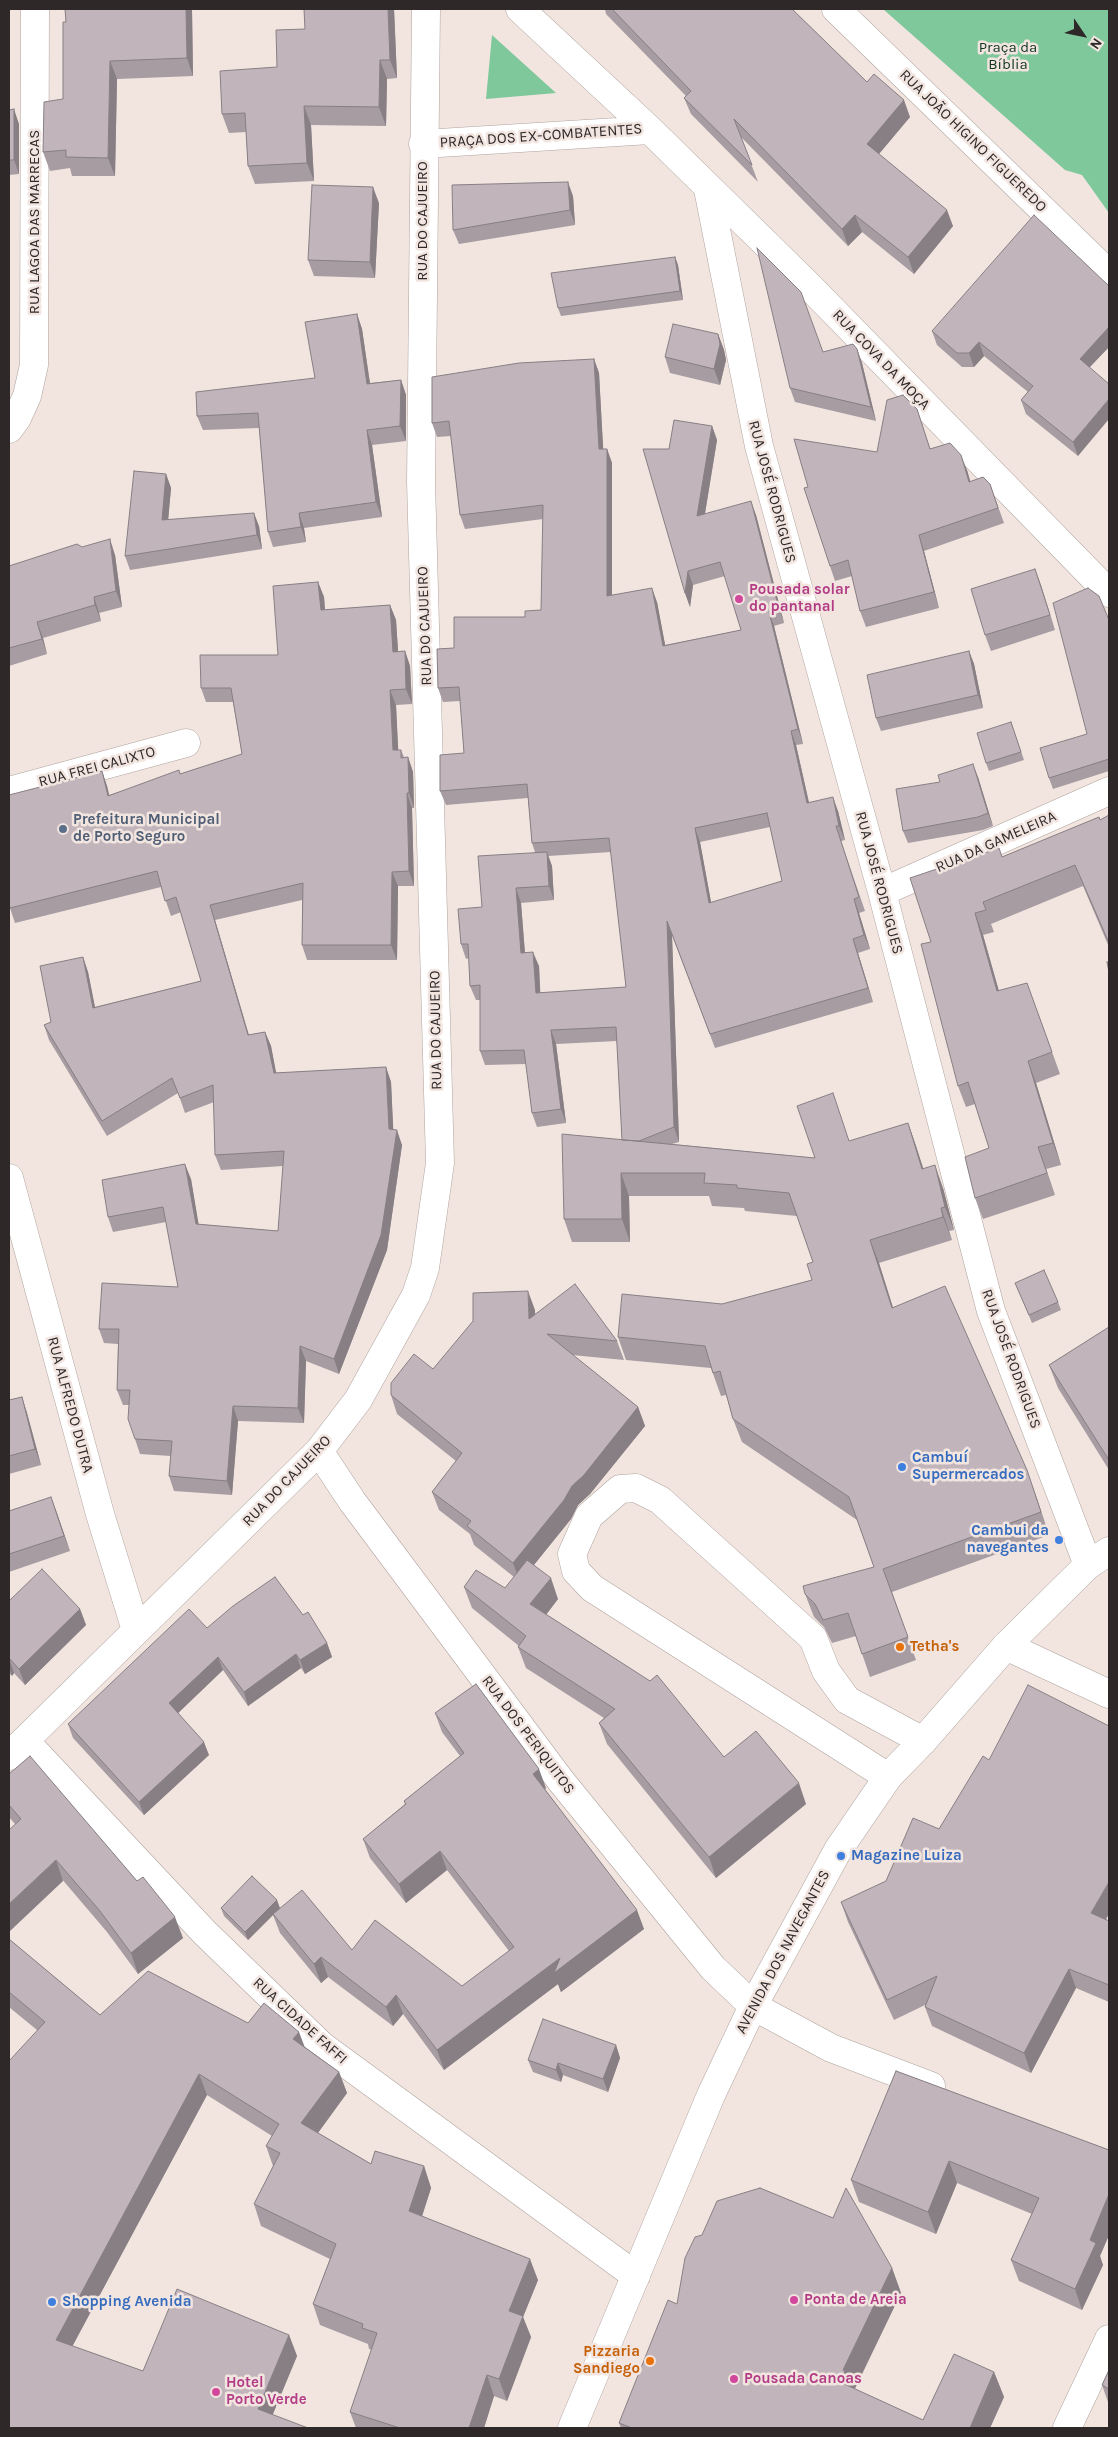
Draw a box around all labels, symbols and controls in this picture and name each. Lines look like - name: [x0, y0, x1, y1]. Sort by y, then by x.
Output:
- north arrow: [1058, 10, 1108, 60]
- text: N: [1086, 35, 1106, 53]
- park label: Praça da Bíblia: [979, 39, 1037, 74]
- street label: RUA JOÃO HIGINO FIGUEREDO: [896, 66, 1050, 216]
- street label: PRAÇA DOS EX-COMBATENTES: [439, 120, 643, 152]
- street label: RUA LAGOA DAS MARRECAS: [26, 130, 44, 314]
- street label: RUA DO CAJUEIRO: [414, 161, 432, 281]
- street label: RUA COVA DA MOÇA: [829, 306, 933, 414]
- street label: RUA JOSÉ RODRIGUES: [744, 419, 800, 565]
- street label: RUA DO CAJUEIRO: [414, 566, 436, 686]
- place label: Pousada solar do pantanal: [749, 581, 850, 616]
- marker: Pousada solar do pantanal: [733, 593, 745, 605]
- street label: RUA FREI CALIXTO: [37, 743, 157, 791]
- street label: RUA DA GAMELEIRA: [933, 807, 1059, 877]
- street label: RUA JOSÉ RODRIGUES: [851, 810, 907, 956]
- place label: Prefeitura Municipal de Porto Seguro: [73, 811, 220, 846]
- marker: Prefeitura Municipal de Porto Seguro: [57, 823, 69, 835]
- street label: RUA DO CAJUEIRO: [426, 970, 446, 1090]
- street label: RUA JOSÉ RODRIGUES: [977, 1287, 1045, 1431]
- street label: RUA ALFREDO DUTRA: [43, 1335, 97, 1475]
- street label: RUA DO CAJUEIRO: [239, 1432, 335, 1530]
- place label: Cambuí Supermercados: [912, 1449, 1024, 1484]
- marker: Cambuí Supermercados: [896, 1461, 908, 1473]
- place label: Cambui da navegantes: [967, 1522, 1049, 1557]
- marker: Cambui da navegantes: [1053, 1534, 1065, 1546]
- place label: Tetha's: [910, 1638, 959, 1656]
- marker: Tetha's: [894, 1641, 906, 1653]
- street label: RUA DOS PERIQUITOS: [478, 1672, 578, 1798]
- place label: Magazine Luiza: [851, 1847, 962, 1865]
- marker: Magazine Luiza: [835, 1850, 847, 1862]
- street label: AVENIDA DOS NAVEGANTES: [732, 1867, 834, 2037]
- street label: RUA CIDADE FAFFI: [249, 1974, 351, 2068]
- place label: Ponta de Areia: [804, 2291, 907, 2309]
- place label: Shopping Avenida: [62, 2293, 192, 2311]
- marker: Ponta de Areia: [788, 2294, 800, 2306]
- marker: Shopping Avenida: [46, 2296, 58, 2308]
- place label: Pizzaria Sandiego: [573, 2343, 640, 2378]
- marker: Pizzaria Sandiego: [644, 2355, 656, 2367]
- place label: Pousada Canoas: [744, 2370, 862, 2388]
- marker: Pousada Canoas: [728, 2373, 740, 2385]
- place label: Hotel Porto Verde: [226, 2374, 307, 2409]
- marker: Hotel Porto Verde: [210, 2386, 222, 2398]

